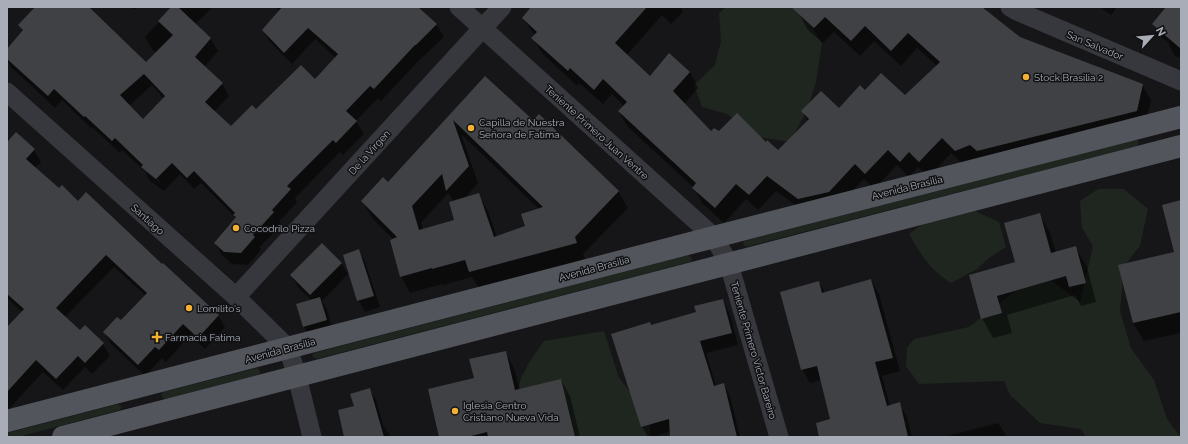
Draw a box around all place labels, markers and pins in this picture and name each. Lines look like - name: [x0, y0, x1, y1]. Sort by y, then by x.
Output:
- marker: Stock Brasilia 2: [1021, 72, 1031, 82]
- place label: Stock Brasilia 2: [1034, 72, 1103, 83]
- place label: Capilla de Nuestra Señora de Fatima: [479, 117, 564, 140]
- marker: Capilla de Nuestra Señora de Fatima: [466, 123, 476, 133]
- marker: Cocodrilo Pizza: [231, 223, 241, 233]
- place label: Cocodrilo Pizza: [244, 223, 315, 234]
- marker: Lomilito's: [184, 303, 194, 313]
- place label: Lomilito's: [197, 303, 241, 314]
- marker: Farmacia Fatima: [152, 332, 162, 342]
- place label: Farmacia Fatima: [165, 332, 240, 343]
- place label: Iglesia Centro Cristiano Nueva Vida: [463, 400, 559, 423]
- marker: Iglesia Centro Cristiano Nueva Vida: [450, 406, 460, 416]

